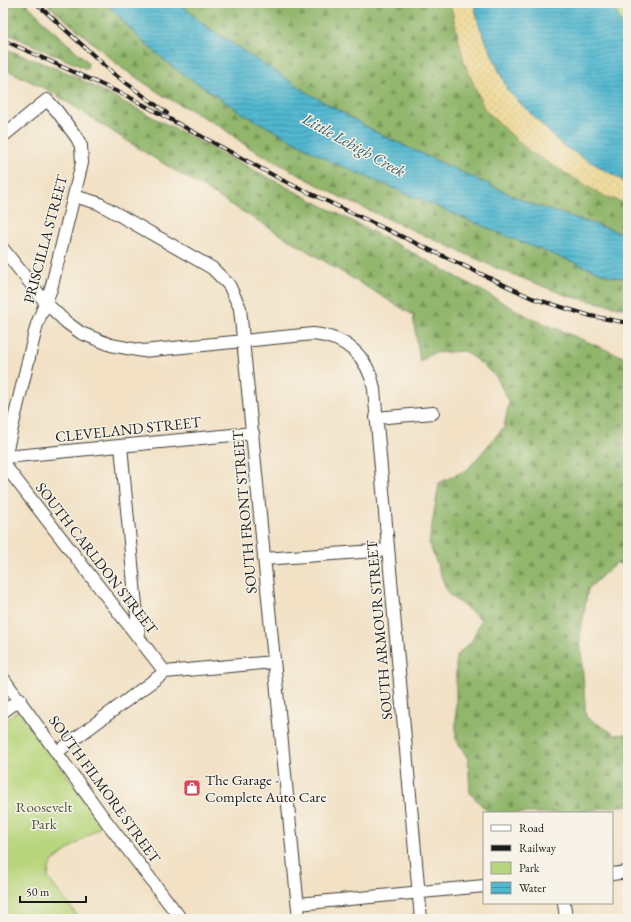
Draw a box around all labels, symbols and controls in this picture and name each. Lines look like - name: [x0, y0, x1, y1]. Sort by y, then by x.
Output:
- water label: Little Lehigh Creek: [298, 108, 410, 182]
- street label: PRISCILLA STREET: [19, 172, 72, 305]
- street label: CLEVELAND STREET: [54, 412, 203, 446]
- street label: SOUTH FRONT STREET: [227, 428, 261, 595]
- street label: SOUTH CARLDON STREET: [32, 478, 163, 638]
- street label: SOUTH ARMOUR STREET: [362, 538, 396, 721]
- street label: SOUTH FILMORE STREET: [45, 711, 166, 867]
- place label: The Garage - Complete Auto Care: [205, 770, 326, 806]
- shop icon: The Garage - Complete Auto Care: [182, 778, 202, 798]
- park label: Roosevelt Park: [16, 797, 73, 833]
- legend: [483, 812, 613, 904]
- text: Road: [519, 820, 545, 836]
- text: Railway: [519, 840, 557, 856]
- text: Park: [519, 860, 540, 876]
- scale bar: [20, 878, 86, 904]
- text: Water: [519, 880, 546, 896]
- text: 50 m: [26, 884, 50, 900]

